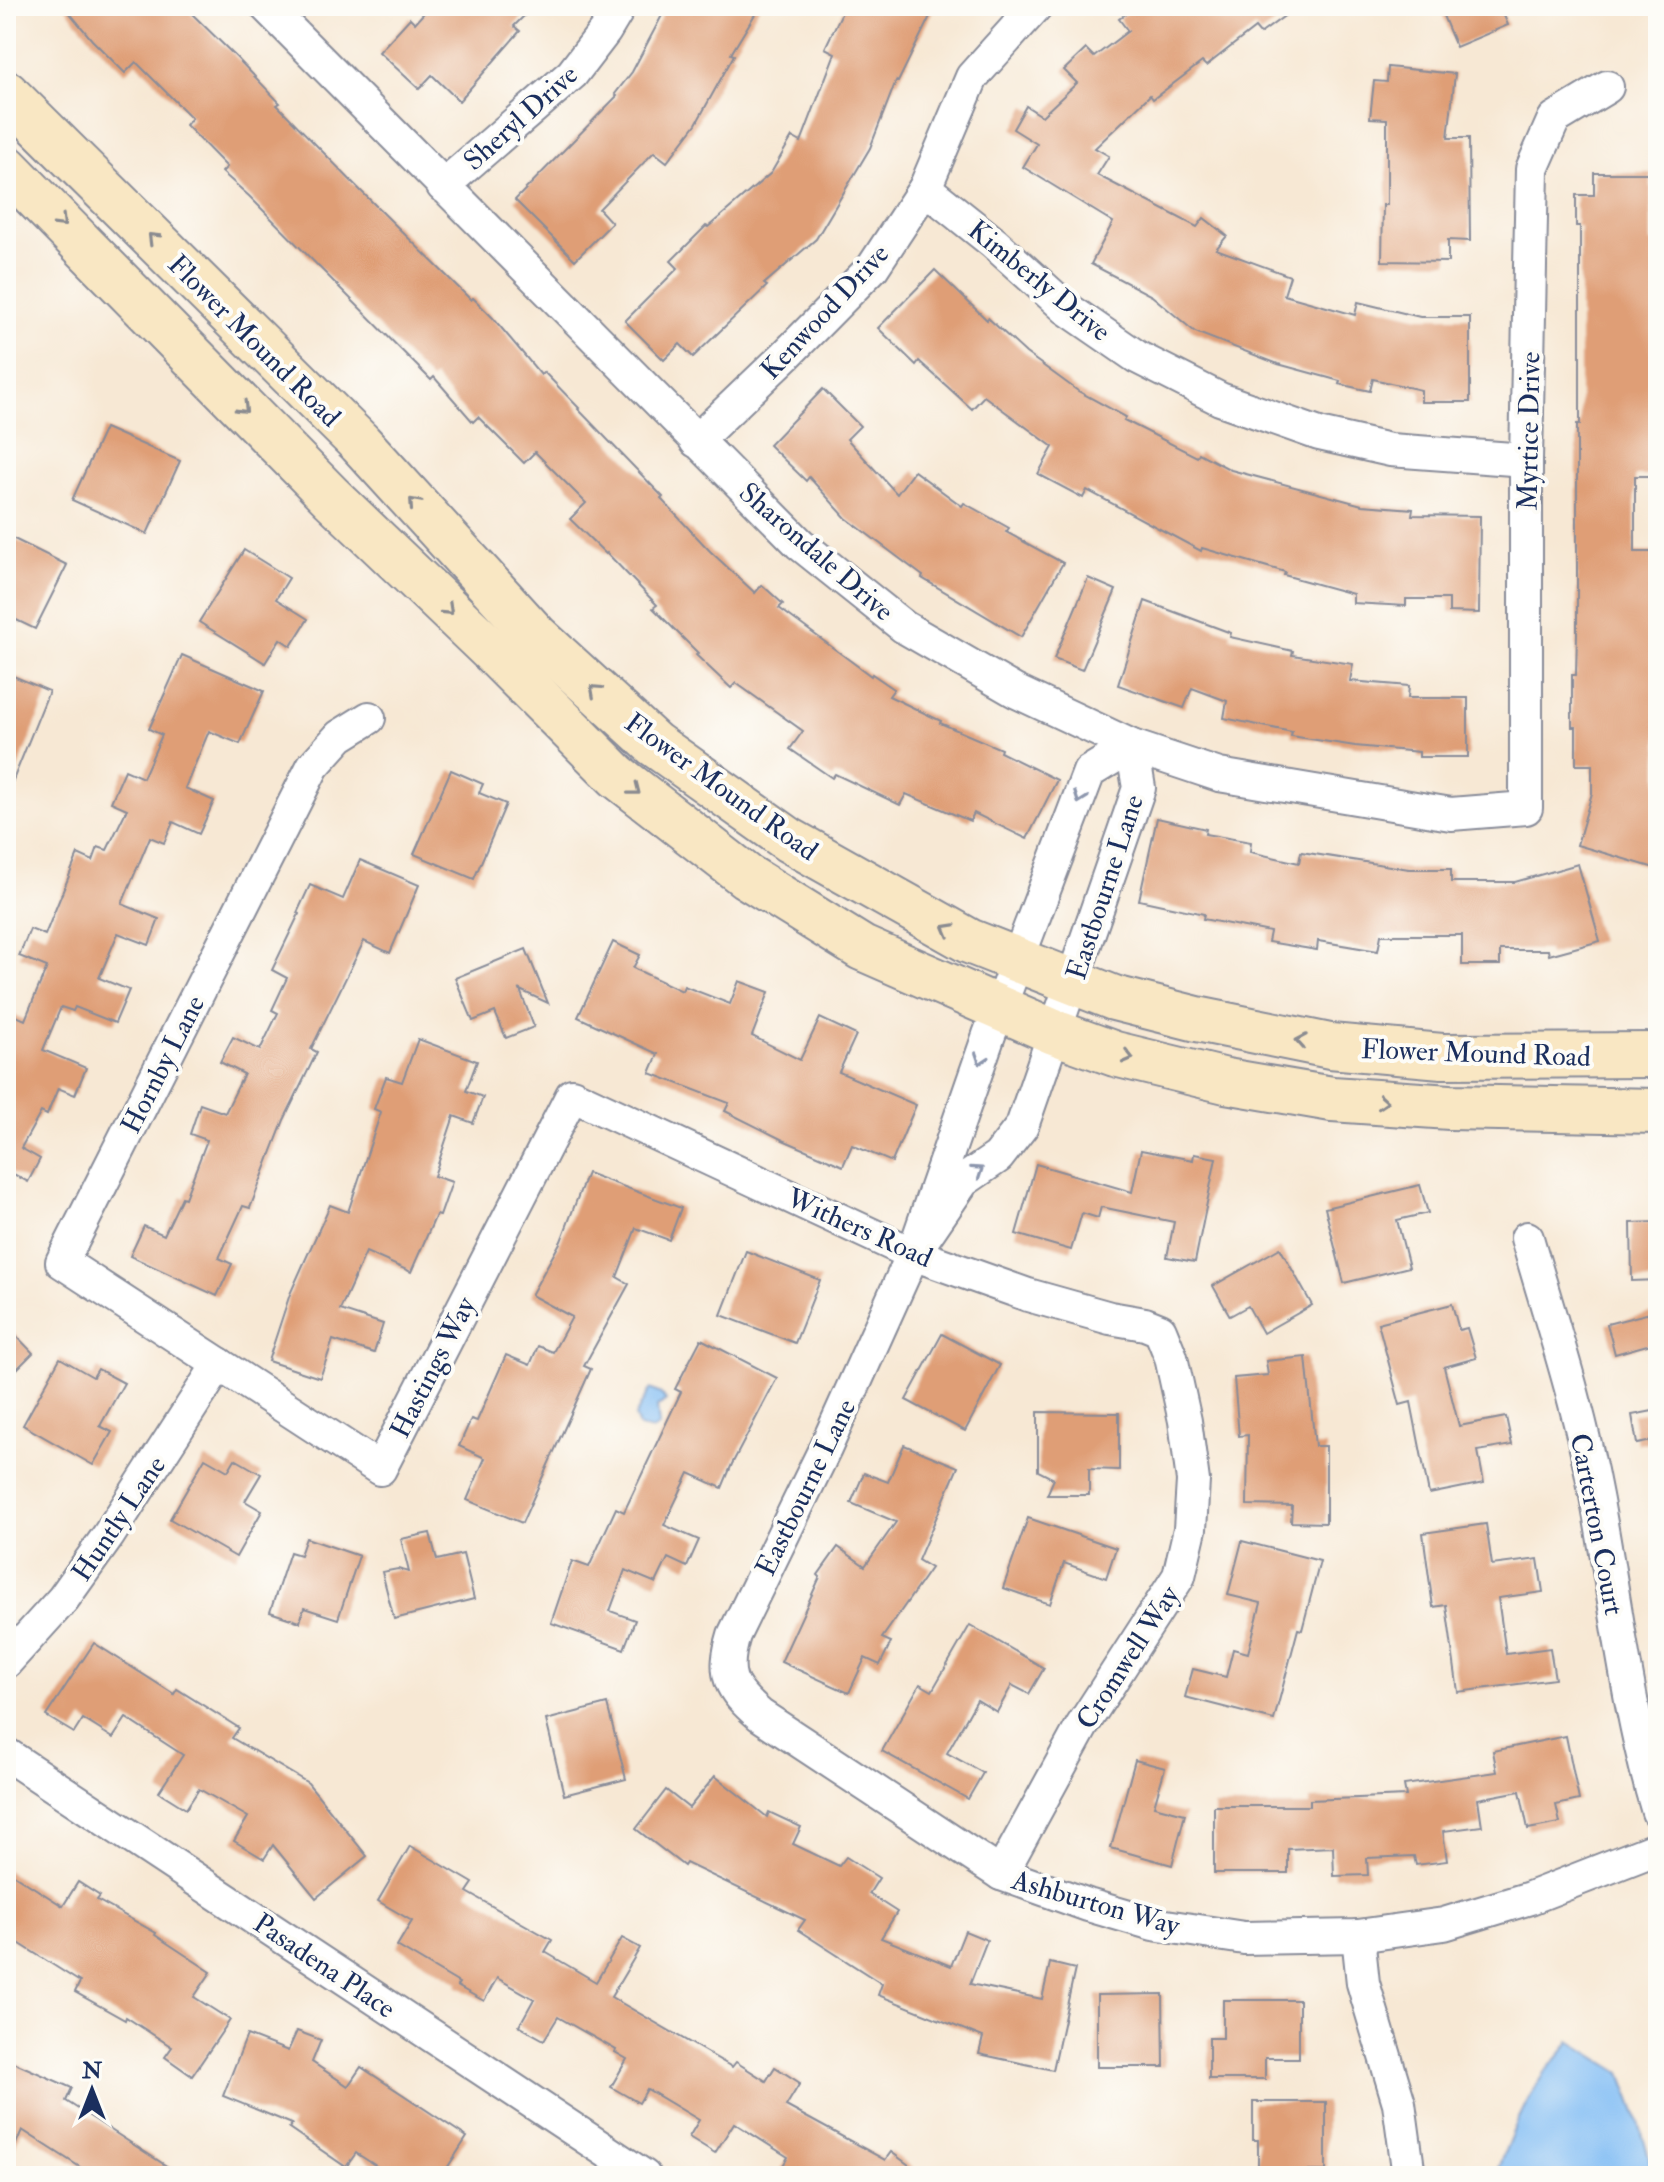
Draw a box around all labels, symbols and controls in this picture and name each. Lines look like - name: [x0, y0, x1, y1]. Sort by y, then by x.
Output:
- street label: Sheryl Drive: [457, 57, 586, 179]
- one-way arrow: [51, 213, 66, 227]
- street label: Kimberly Drive: [961, 213, 1118, 350]
- one-way arrow: [148, 233, 162, 248]
- street label: Kenwood Drive: [753, 237, 897, 387]
- street label: Flower Mound Road: [160, 247, 348, 435]
- street label: Myrtice Drive: [1511, 351, 1548, 511]
- one-way arrow: [234, 399, 248, 413]
- street label: Sharondale Drive: [731, 475, 901, 629]
- one-way arrow: [409, 498, 423, 512]
- one-way arrow: [438, 601, 453, 615]
- one-way arrow: [589, 685, 604, 699]
- street label: Flower Mound Road: [618, 705, 825, 869]
- one-way arrow: [626, 780, 640, 795]
- street label: Eastbourne Lane: [1059, 790, 1152, 984]
- one-way arrow: [1073, 790, 1089, 804]
- one-way arrow: [942, 923, 957, 939]
- street label: Hornby Lane: [114, 989, 213, 1140]
- street label: Flower Mound Road: [1360, 1032, 1592, 1075]
- one-way arrow: [1294, 1033, 1308, 1050]
- one-way arrow: [1120, 1047, 1134, 1064]
- one-way arrow: [974, 1051, 990, 1065]
- one-way arrow: [1377, 1093, 1390, 1110]
- one-way arrow: [969, 1166, 984, 1181]
- street label: Withers Road: [780, 1180, 938, 1276]
- street label: Hastings Way: [383, 1291, 484, 1444]
- street label: Eastbourne Lane: [748, 1393, 864, 1582]
- street label: Carterton Court: [1562, 1430, 1631, 1618]
- street label: Huntly Lane: [65, 1449, 174, 1588]
- street label: Cromwell Way: [1069, 1579, 1188, 1736]
- street label: Ashburton Way: [1007, 1863, 1184, 1944]
- street label: Pasadena Place: [247, 1906, 402, 2027]
- north arrow: [52, 2050, 132, 2130]
- text: N: [81, 2057, 102, 2085]

